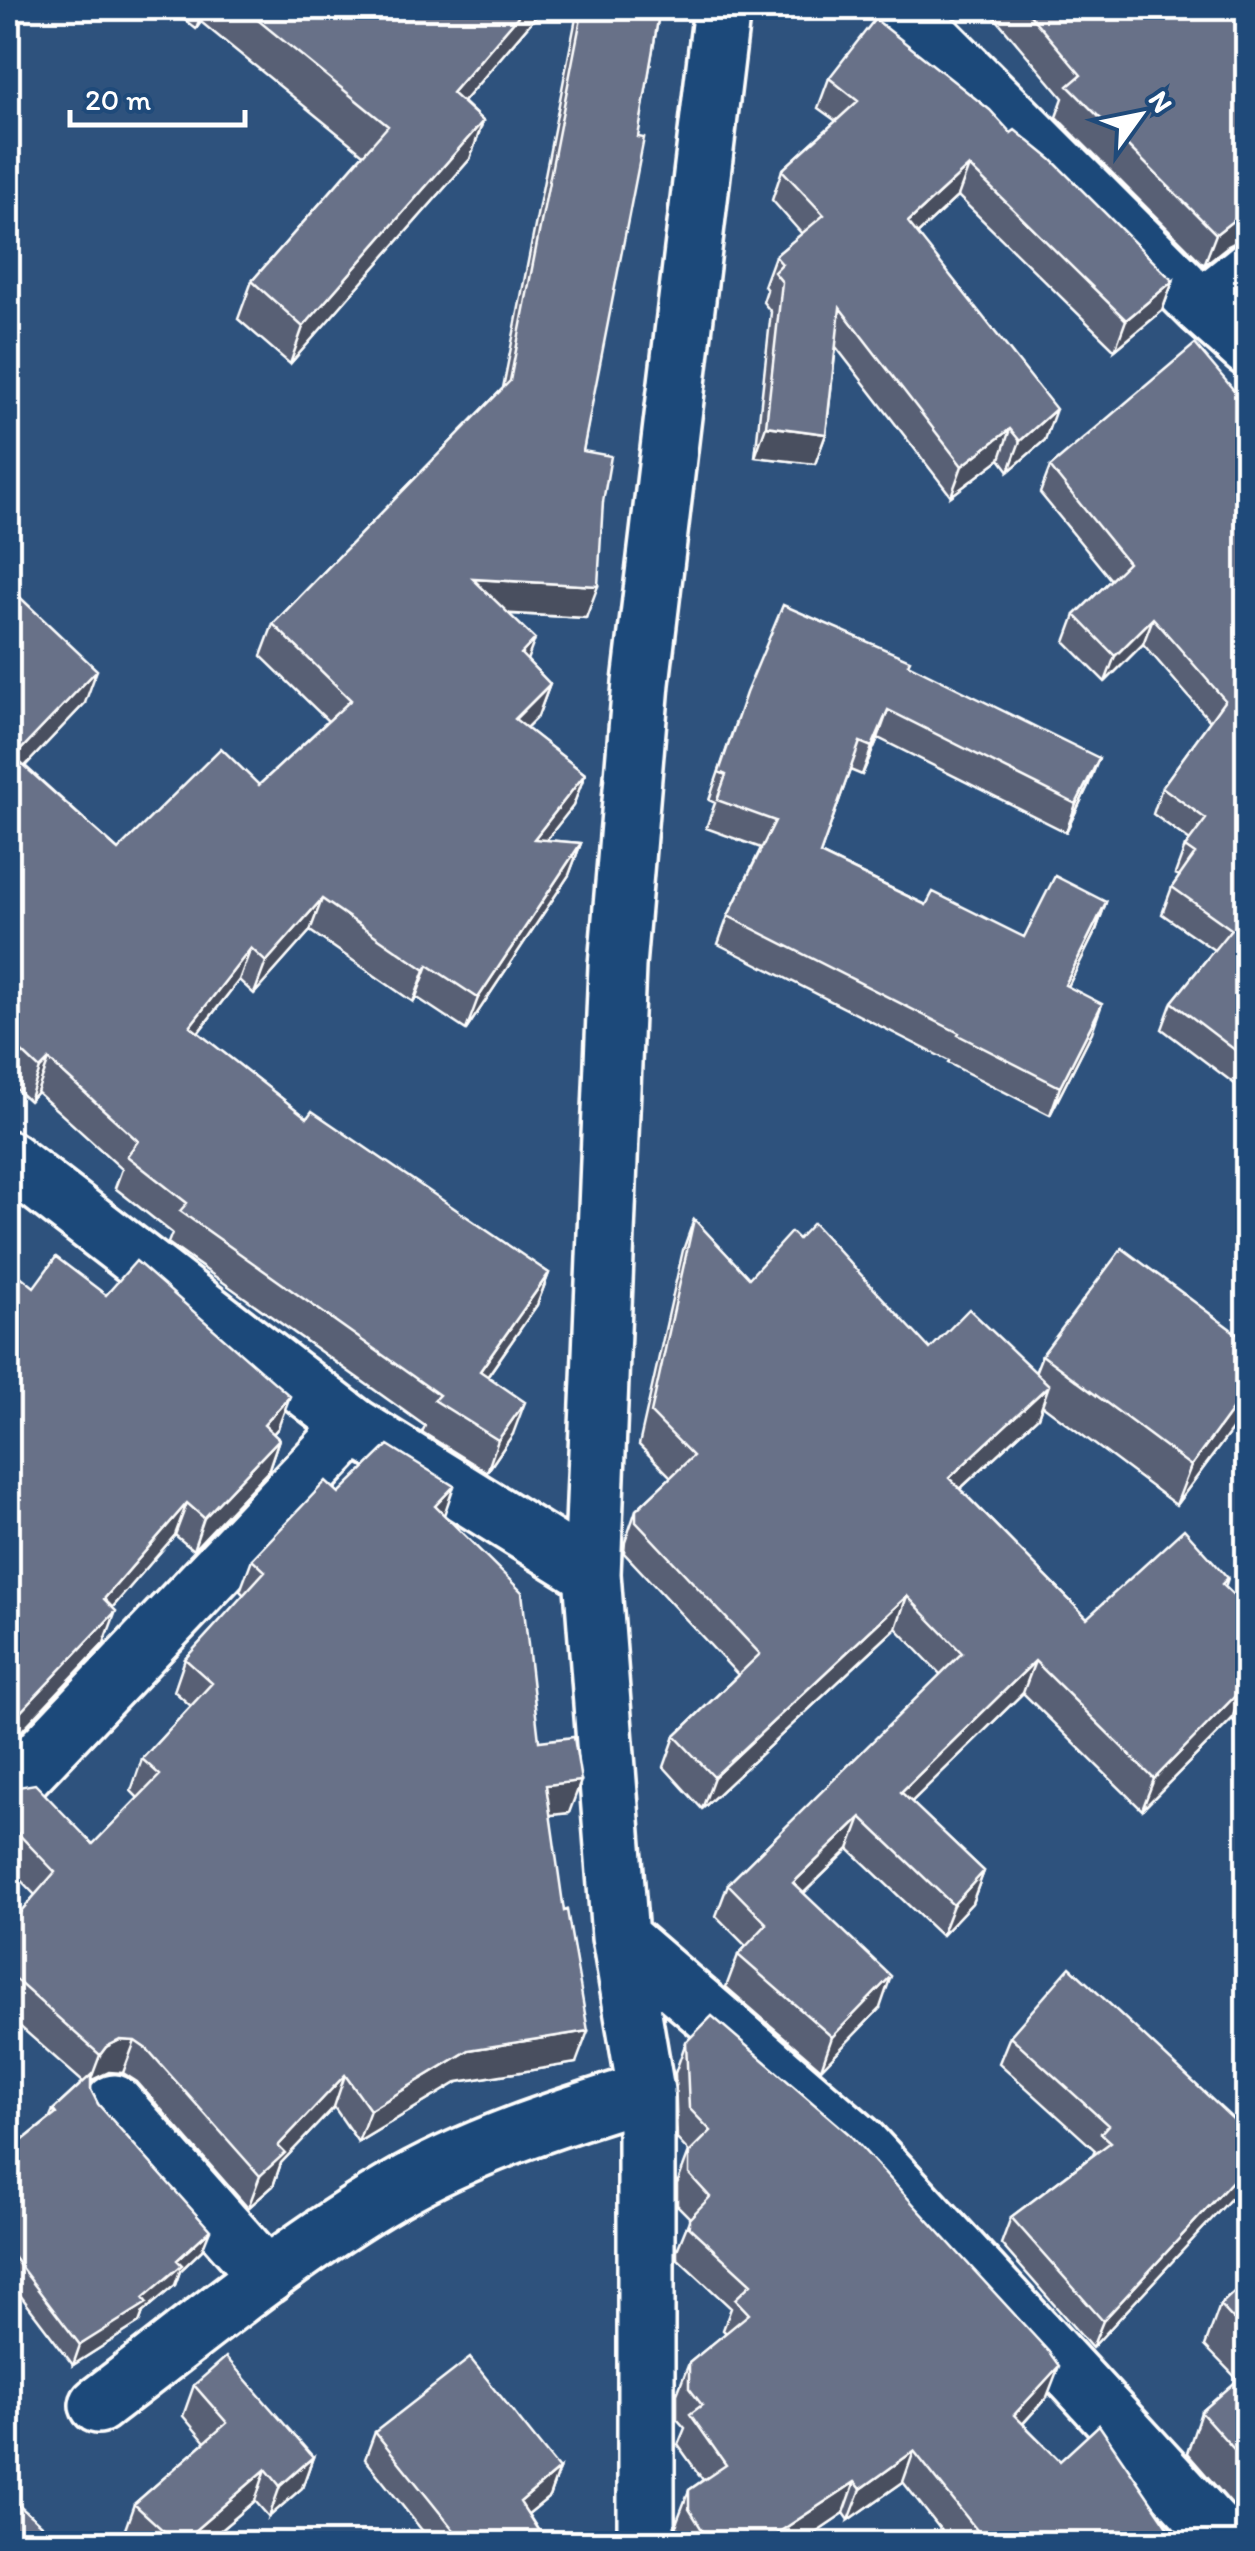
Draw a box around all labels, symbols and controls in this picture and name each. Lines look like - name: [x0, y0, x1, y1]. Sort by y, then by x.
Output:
- scale bar: [70, 65, 245, 127]
- north arrow: [1090, 65, 1190, 165]
- text: 20 m: [85, 81, 151, 118]
- text: N: [1142, 84, 1180, 119]

